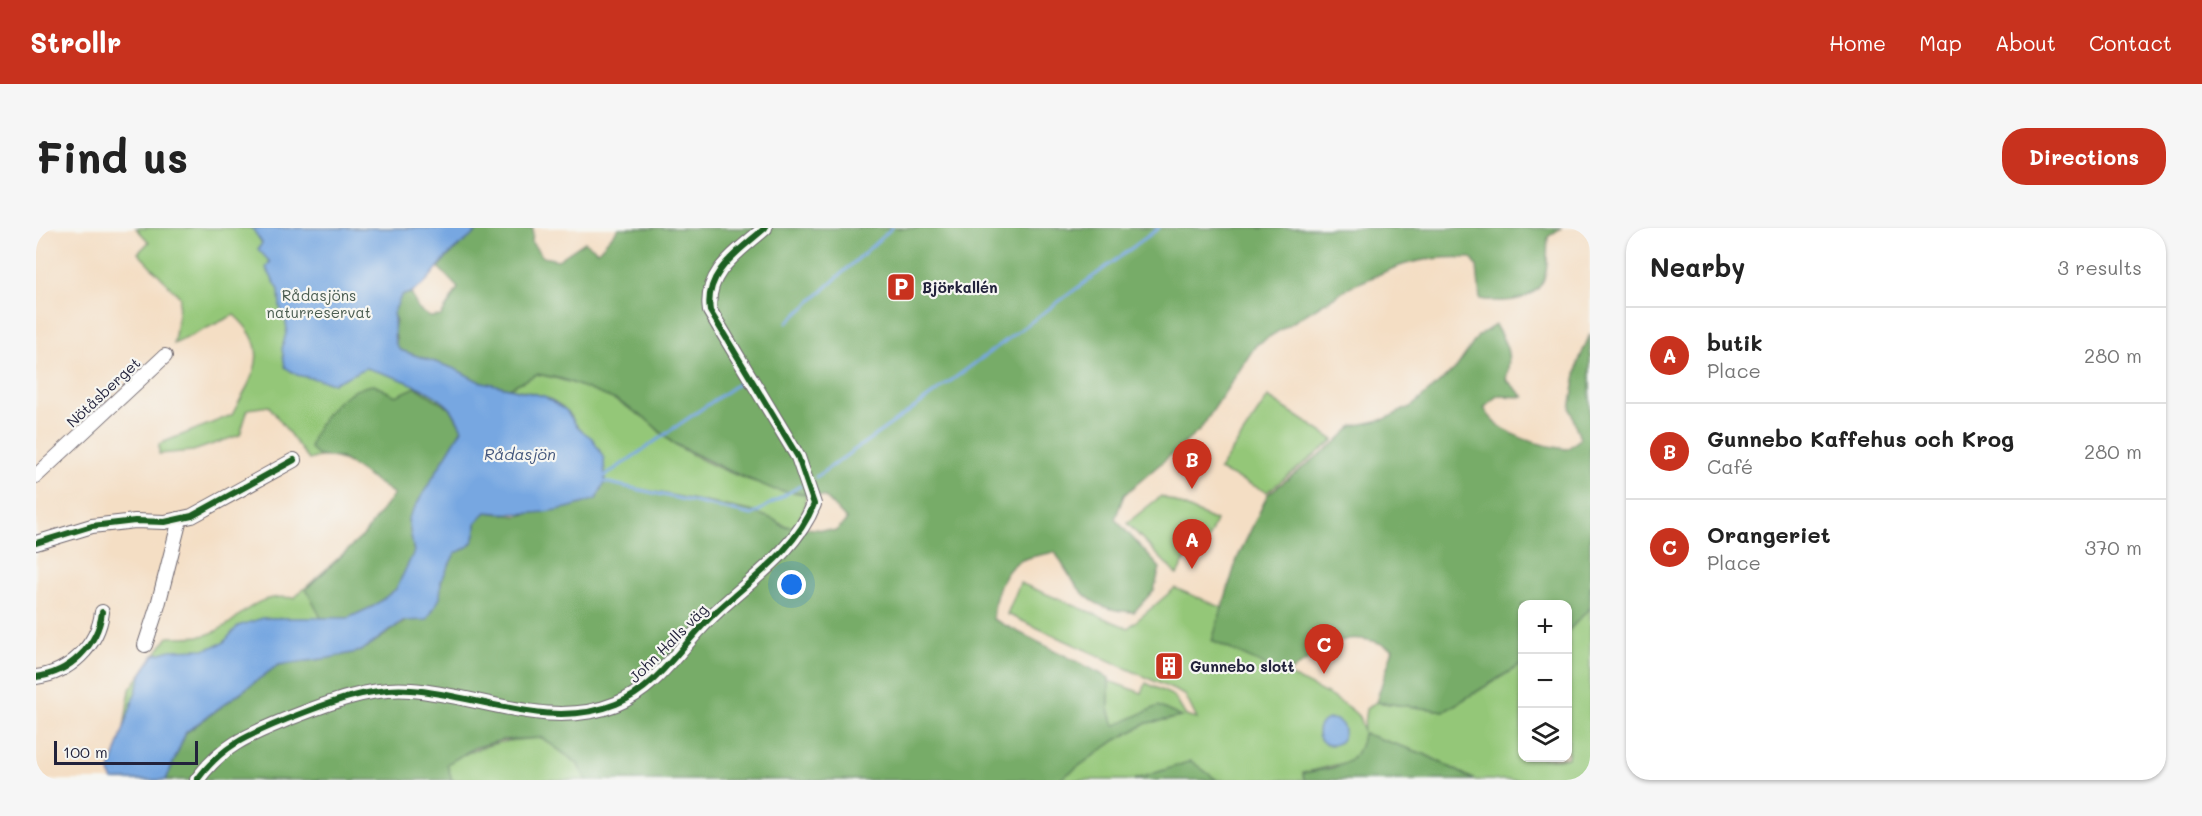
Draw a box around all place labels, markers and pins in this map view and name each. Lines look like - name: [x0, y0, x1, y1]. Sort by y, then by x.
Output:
- parking icon: Björkallén: [885, 271, 917, 303]
- place label: Björkallén: [922, 277, 998, 297]
- pin: B: [1172, 440, 1212, 489]
- pin: A: [1172, 520, 1212, 569]
- pin: C: [1304, 624, 1344, 674]
- building icon: Gunnebo slott: [1153, 650, 1185, 682]
- place label: Gunnebo slott: [1190, 656, 1295, 676]

